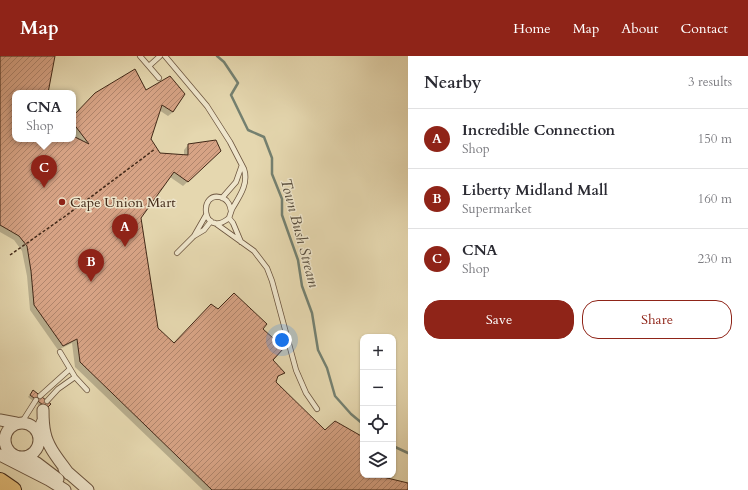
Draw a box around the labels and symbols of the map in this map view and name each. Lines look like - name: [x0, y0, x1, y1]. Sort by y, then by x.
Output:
- pin: C: [31, 155, 57, 188]
- water label: Town Bush Stream: [276, 176, 324, 290]
- place label: Cape Union Mart: [70, 193, 176, 212]
- marker: Cape Union Mart: [57, 197, 67, 207]
- pin: A: [112, 214, 138, 247]
- pin: B: [78, 249, 104, 282]
- your location: [272, 330, 292, 350]

